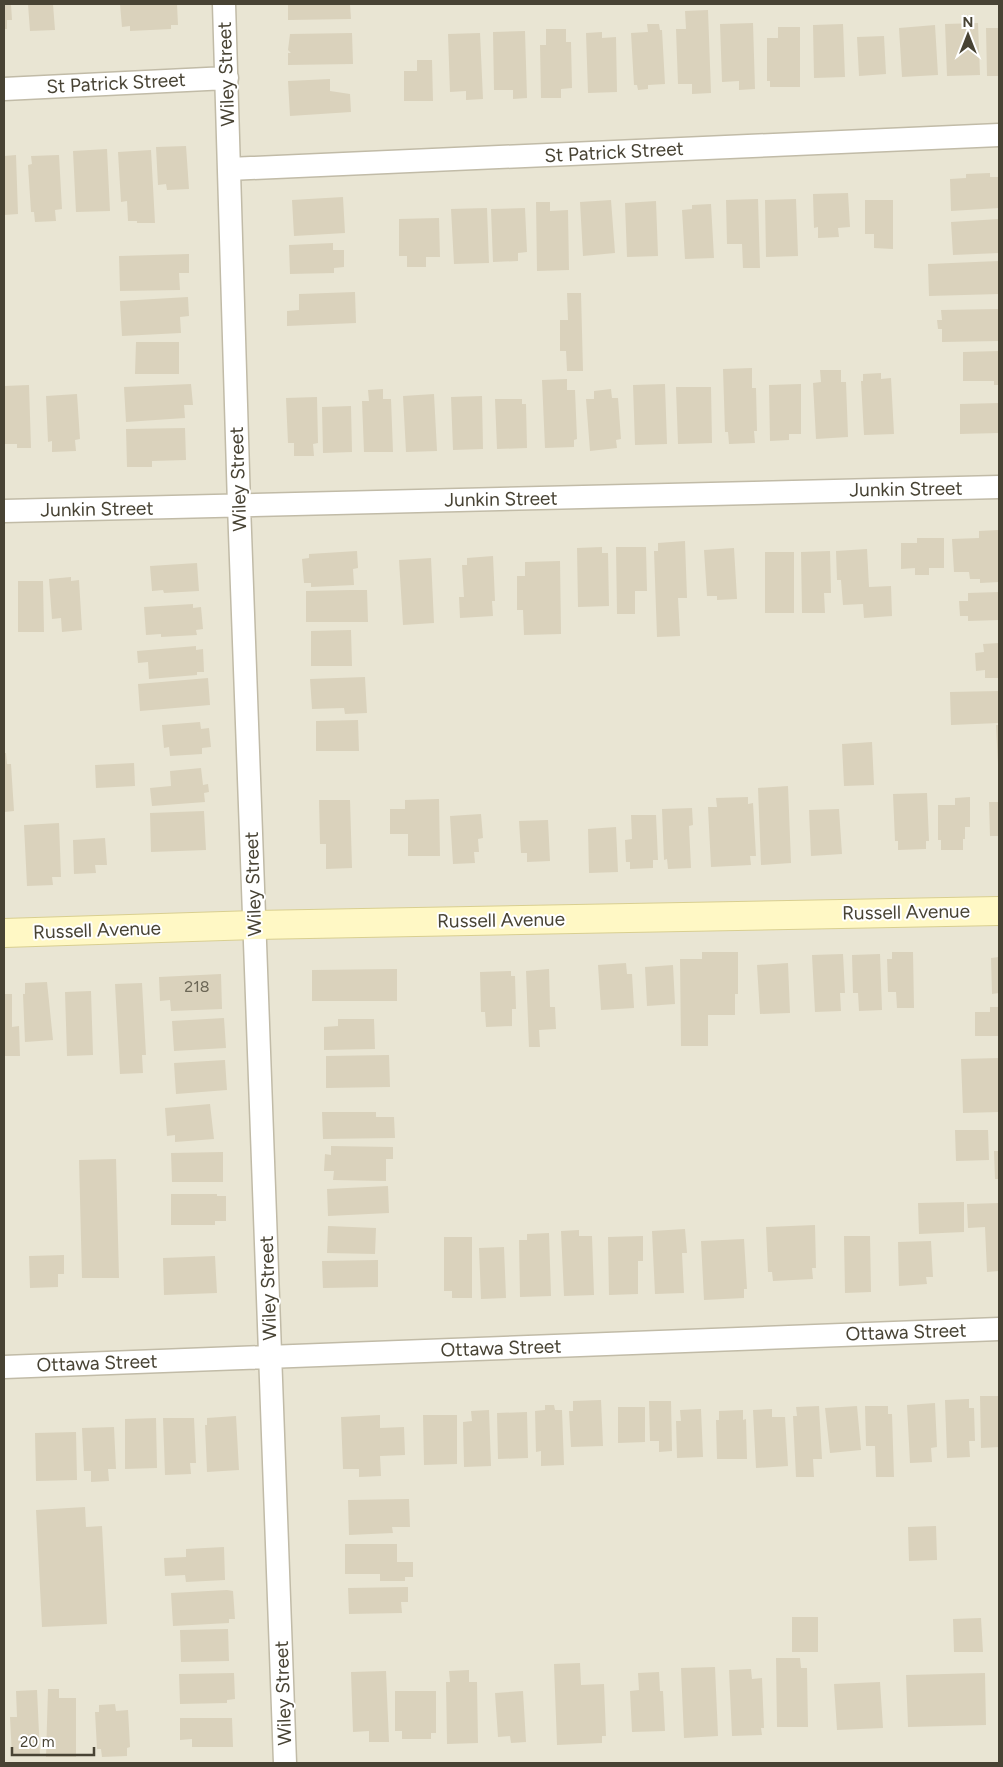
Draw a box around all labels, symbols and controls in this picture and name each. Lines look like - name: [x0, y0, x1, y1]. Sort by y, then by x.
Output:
- north arrow: [943, 10, 993, 60]
- text: N: [963, 14, 973, 31]
- street label: Wiley Street: [213, 21, 239, 127]
- street label: St Patrick Street: [46, 68, 186, 98]
- street label: St Patrick Street: [544, 137, 684, 167]
- street label: Wiley Street: [225, 426, 251, 532]
- street label: Junkin Street: [849, 477, 963, 501]
- street label: Junkin Street: [444, 487, 558, 511]
- street label: Junkin Street: [40, 497, 154, 521]
- street label: Wiley Street: [240, 831, 266, 937]
- street label: Russell Avenue: [842, 899, 970, 925]
- street label: Russell Avenue: [437, 907, 565, 933]
- street label: Russell Avenue: [33, 916, 161, 944]
- house number: 218: [184, 977, 210, 996]
- street label: Wiley Street: [255, 1235, 281, 1341]
- street label: Ottawa Street: [845, 1318, 967, 1346]
- street label: Ottawa Street: [440, 1334, 562, 1362]
- street label: Ottawa Street: [36, 1349, 158, 1377]
- street label: Wiley Street: [270, 1640, 296, 1746]
- scale bar: [12, 1724, 95, 1756]
- text: 20 m: [20, 1733, 54, 1751]

